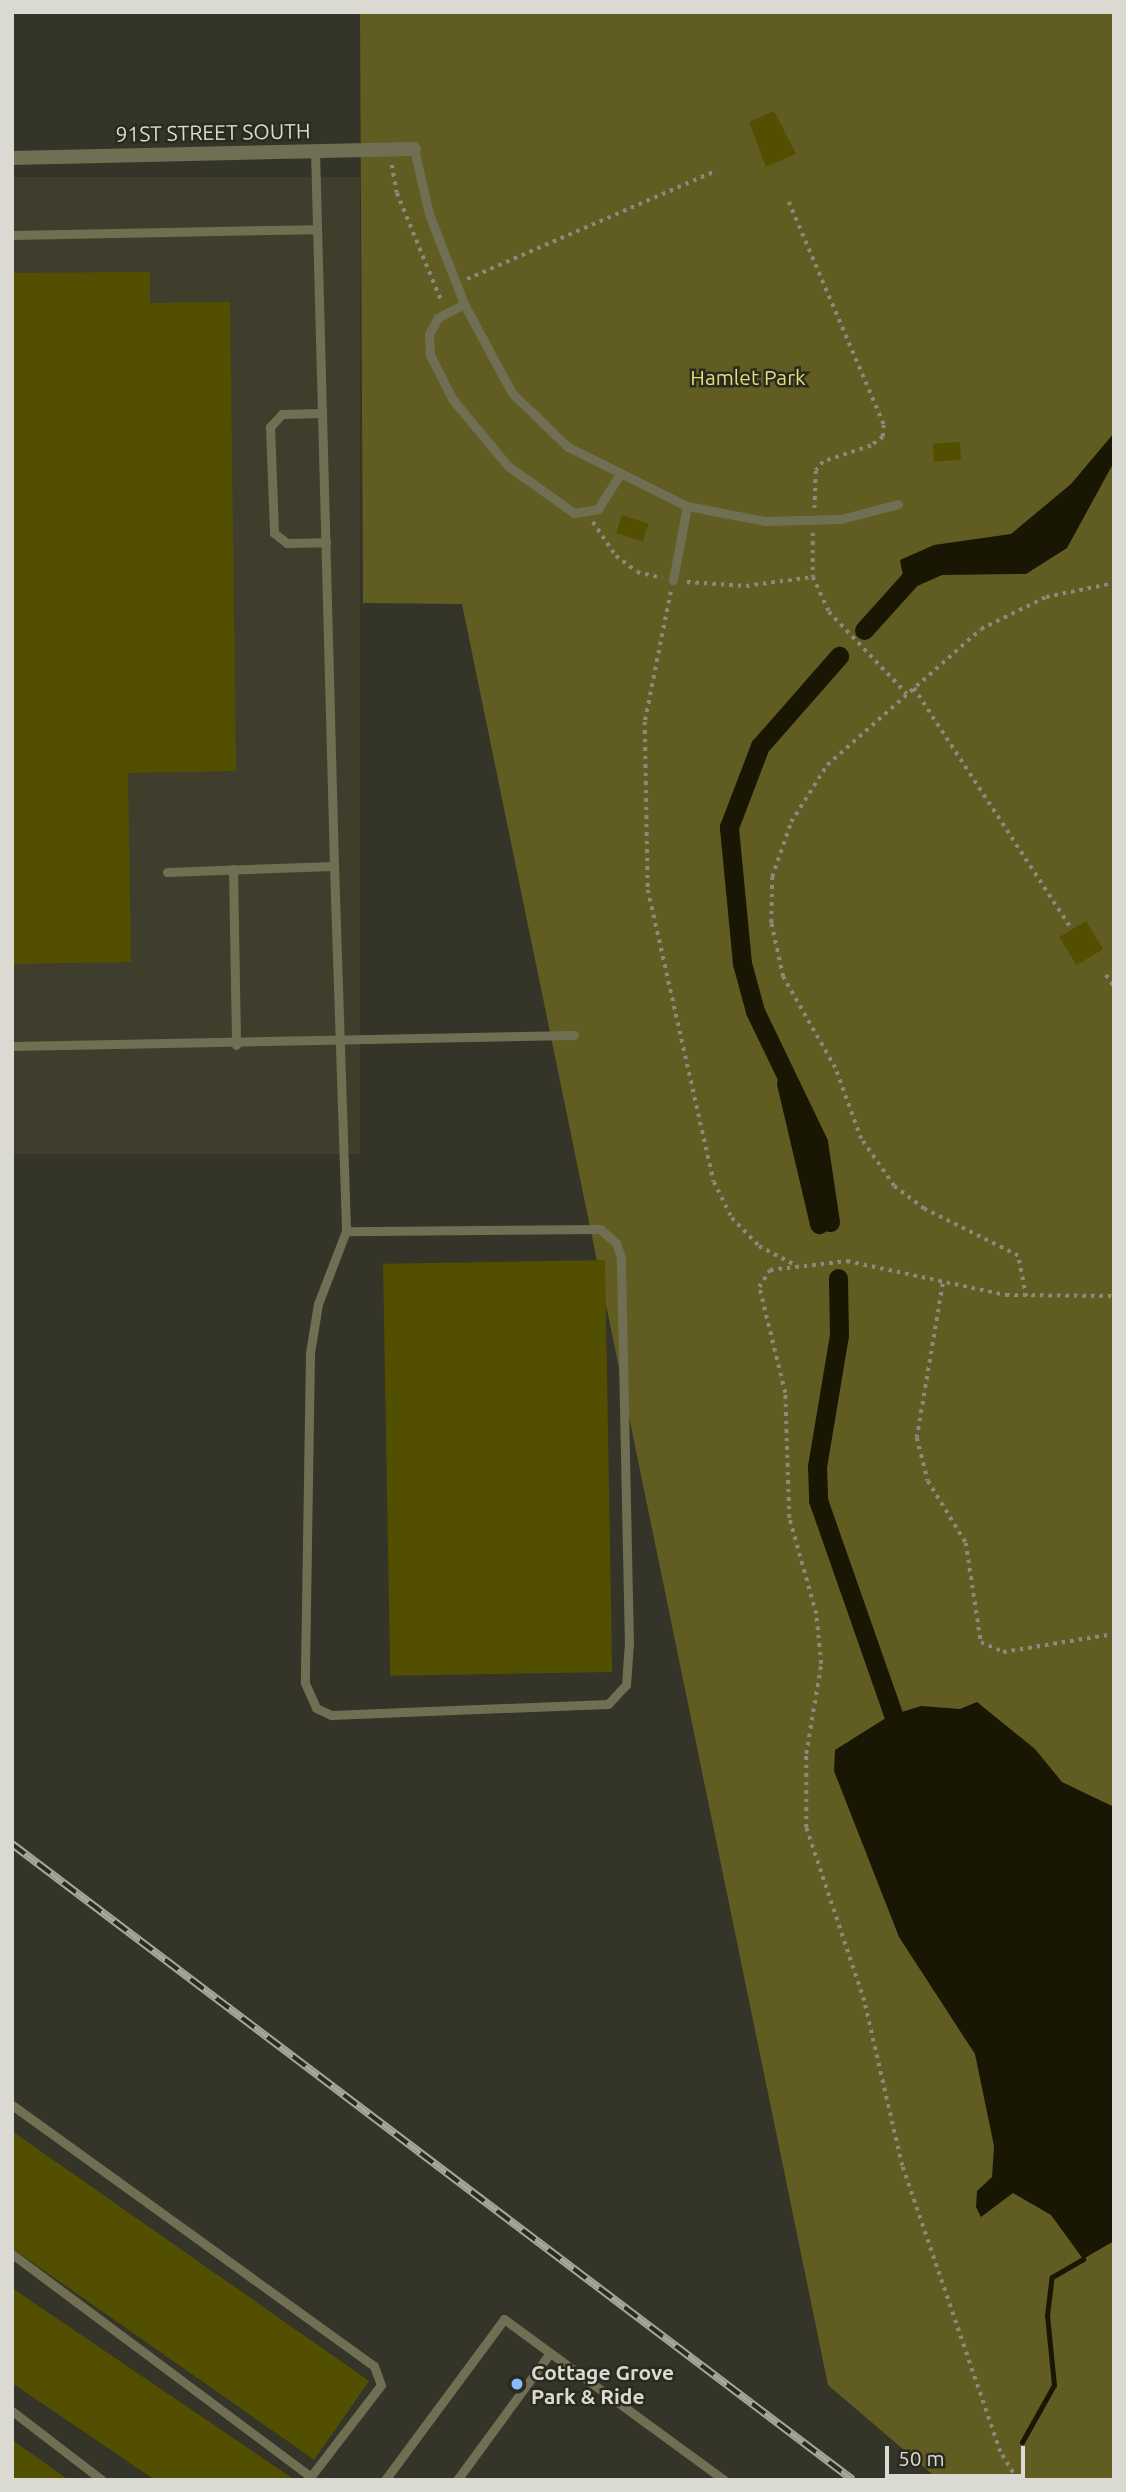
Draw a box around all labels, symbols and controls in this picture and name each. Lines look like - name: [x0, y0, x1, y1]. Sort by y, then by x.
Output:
- street label: 91ST STREET SOUTH: [115, 118, 311, 146]
- park label: Hamlet Park: [690, 364, 806, 390]
- place label: Cottage Grove Park & Ride: [531, 2359, 674, 2409]
- marker: Cottage Grove Park & Ride: [509, 2376, 525, 2392]
- scale bar: [888, 2432, 1028, 2476]
- text: 50 m: [898, 2446, 945, 2470]

